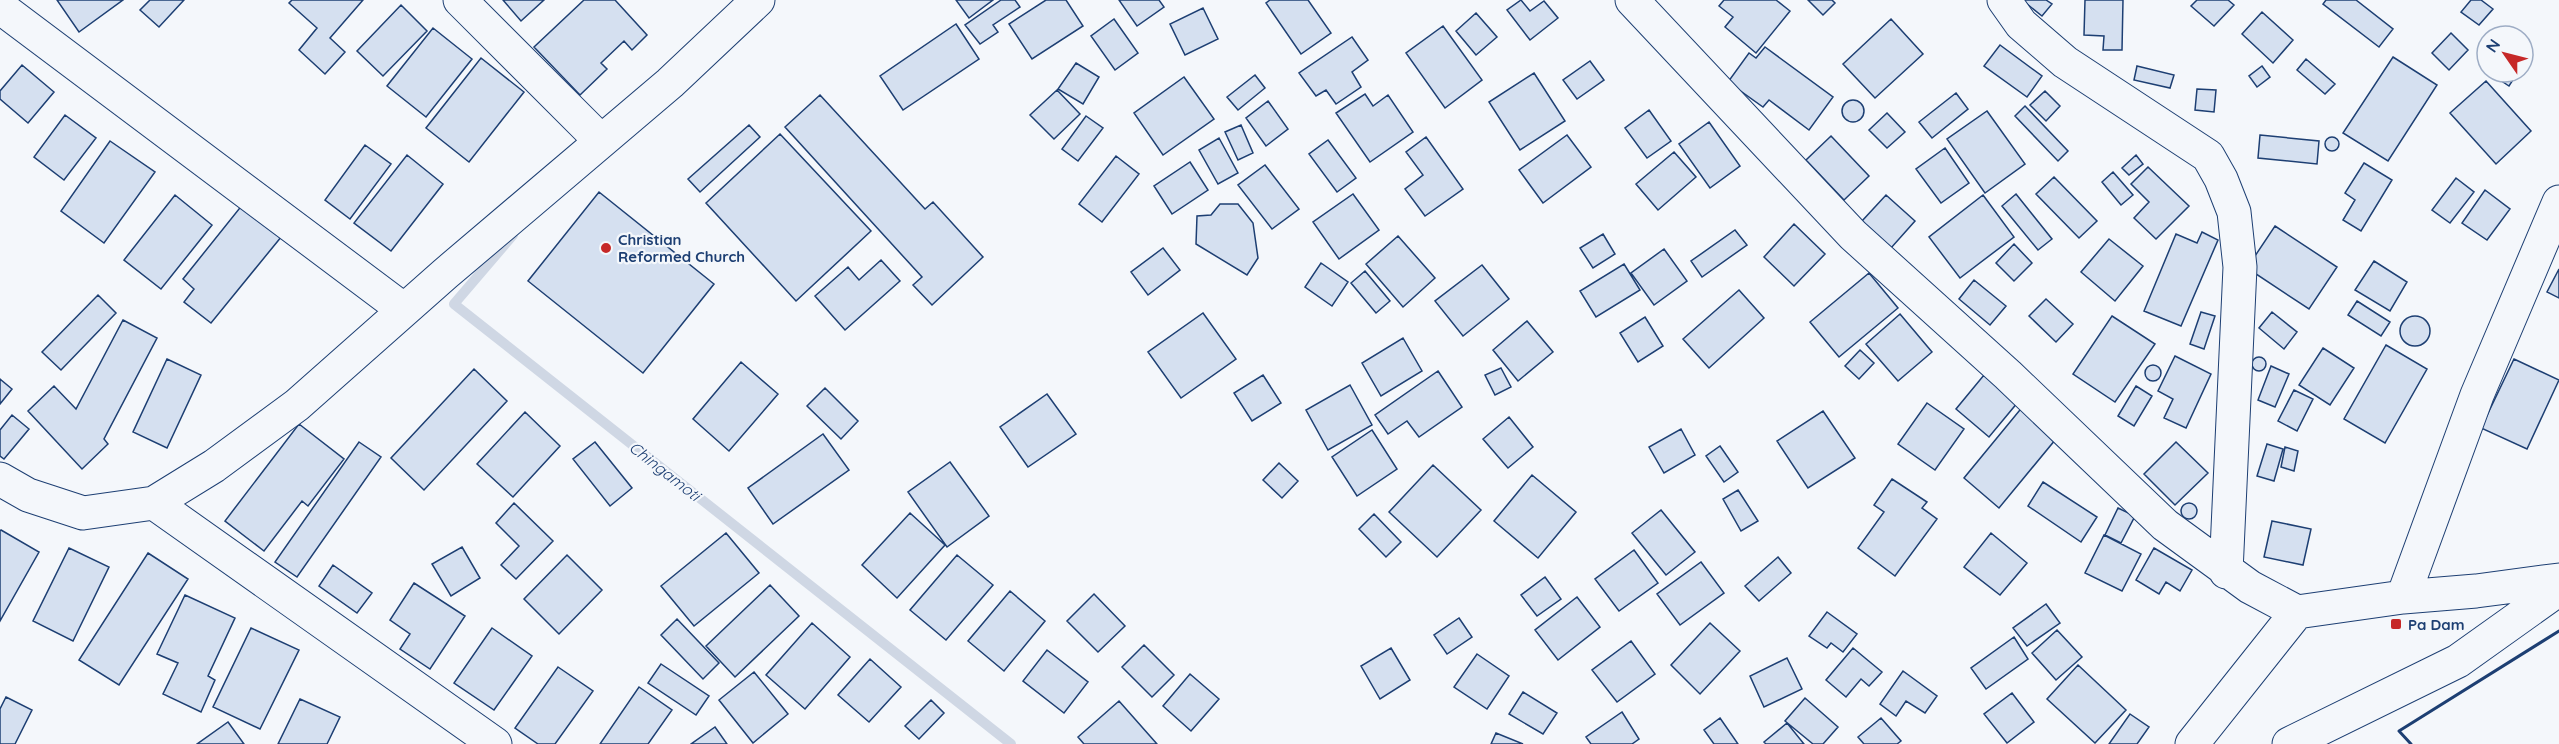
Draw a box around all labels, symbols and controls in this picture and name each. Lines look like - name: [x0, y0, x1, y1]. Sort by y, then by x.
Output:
- north arrow: [2475, 24, 2535, 84]
- text: N: [2481, 35, 2504, 56]
- place label: Christian Reformed Church: [618, 230, 745, 266]
- marker: Christian Reformed Church: [599, 241, 613, 255]
- water label: Chingamoti: [625, 437, 706, 506]
- place label: Pa Dam: [2408, 615, 2465, 634]
- marker: Pa Dam: [2389, 617, 2403, 631]

